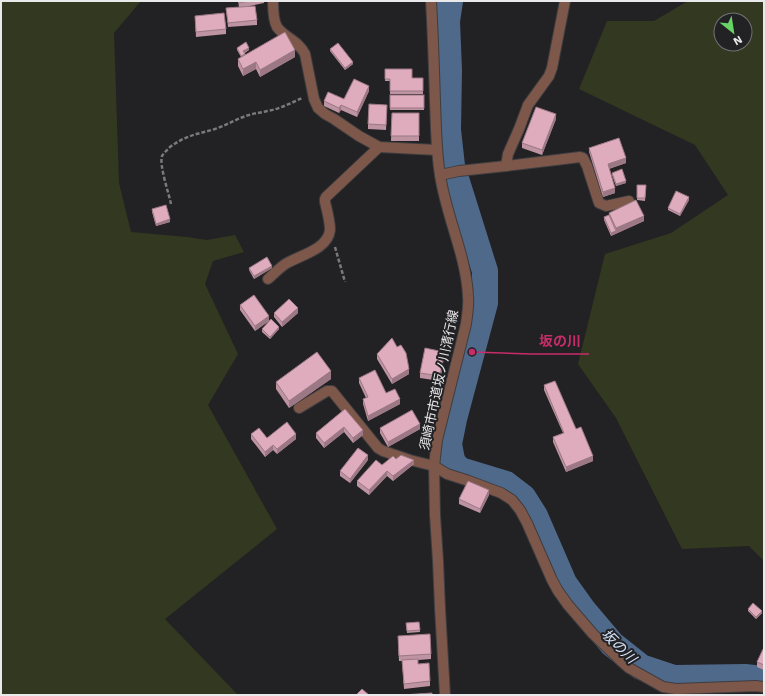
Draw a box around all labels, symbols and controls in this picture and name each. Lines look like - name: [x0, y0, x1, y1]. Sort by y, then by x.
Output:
- north arrow: [713, 12, 753, 52]
- text: N: [731, 33, 745, 48]
- street label: 須崎市市道坂ノ川清行線: [417, 308, 461, 452]
- callout: 坂の川: [531, 328, 589, 354]
- text: 坂の川: [539, 333, 581, 349]
- water label: 坂の川: [598, 626, 641, 668]

